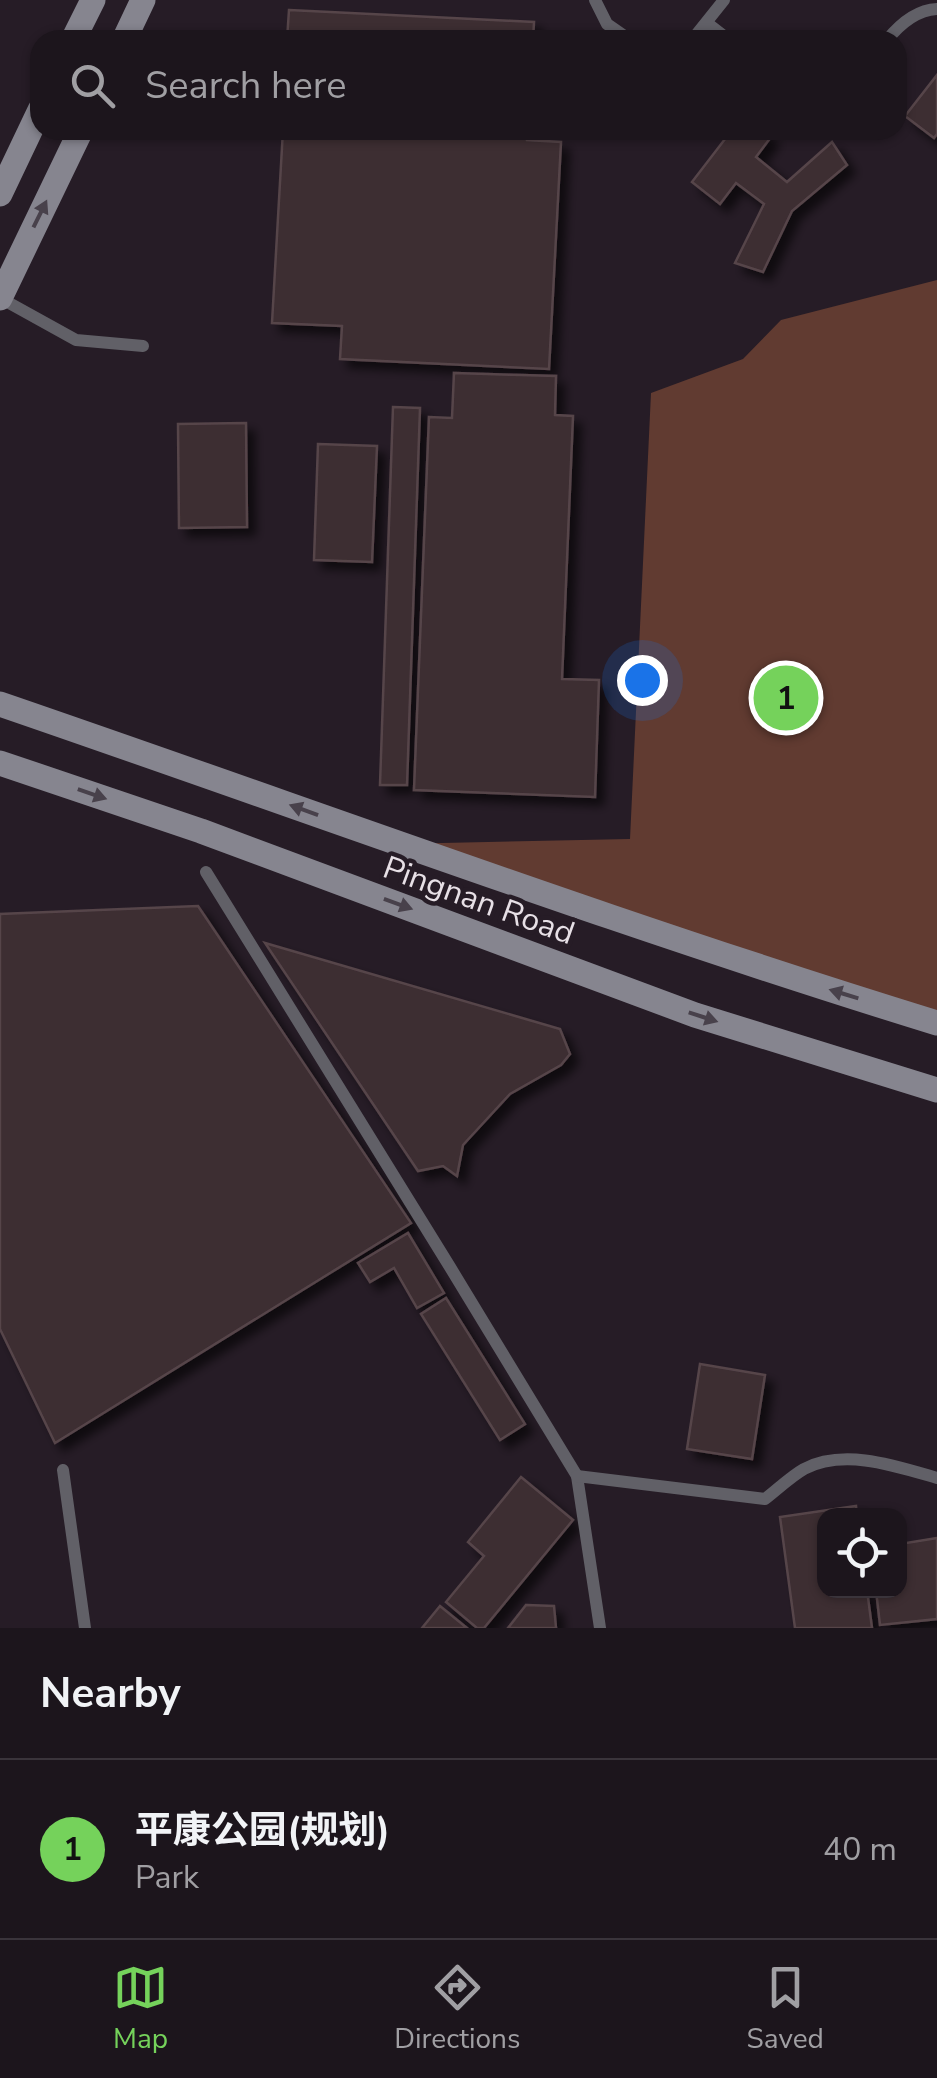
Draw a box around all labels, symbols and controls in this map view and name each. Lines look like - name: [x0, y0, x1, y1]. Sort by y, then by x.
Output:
- search box: [30, 30, 907, 140]
- icon: search: [65, 58, 120, 113]
- text: Search here: [145, 60, 346, 111]
- one-way arrow: [32, 199, 49, 228]
- your location: [617, 655, 668, 706]
- pin: 1: [754, 660, 818, 736]
- one-way arrow: [78, 788, 108, 803]
- one-way arrow: [289, 802, 319, 817]
- street label: Pingnan Road: [377, 846, 580, 955]
- one-way arrow: [384, 897, 414, 912]
- one-way arrow: [829, 986, 859, 1001]
- one-way arrow: [688, 1011, 718, 1026]
- map controls: [817, 1508, 907, 1598]
- button: locate: [817, 1508, 907, 1598]
- text: Nearby: [40, 1665, 181, 1722]
- text: 平康公园(规划): [135, 1805, 390, 1856]
- text: 1: [63, 1828, 82, 1871]
- text: 40 m: [823, 1828, 897, 1871]
- text: Park: [135, 1856, 199, 1899]
- tab: Map: [113, 1960, 168, 2058]
- tab: Directions: [394, 1960, 520, 2058]
- tab: Saved: [747, 1960, 824, 2058]

